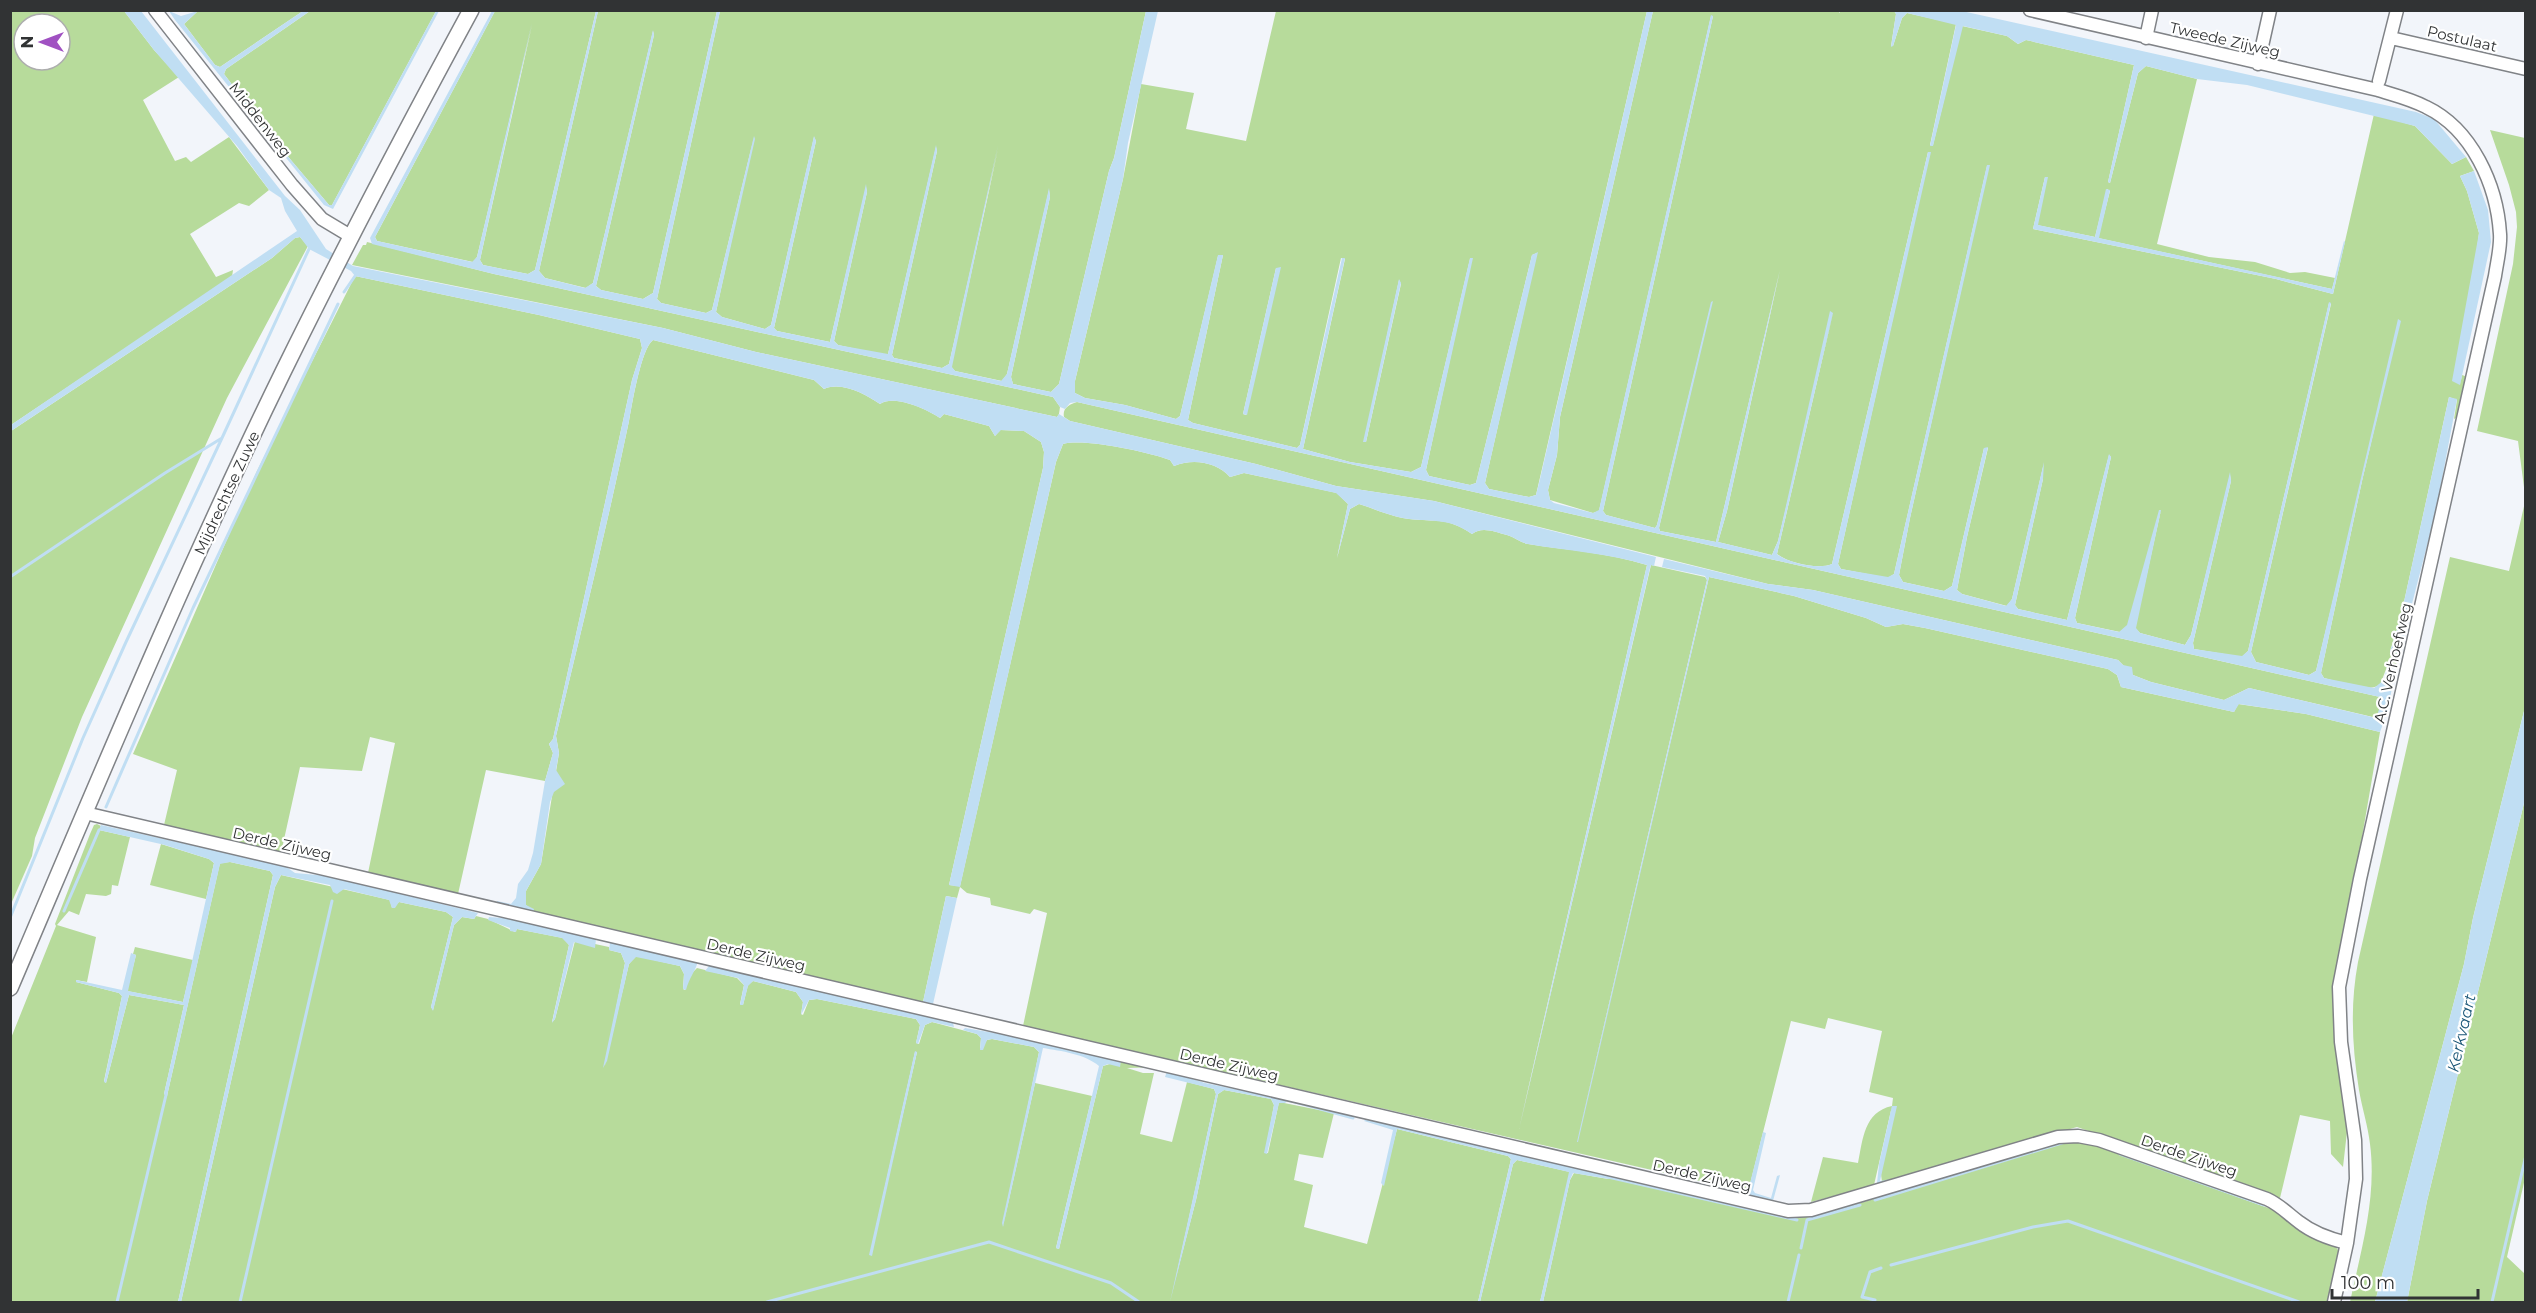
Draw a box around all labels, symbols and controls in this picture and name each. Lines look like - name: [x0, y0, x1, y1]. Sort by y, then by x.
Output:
- north arrow: [12, 12, 72, 72]
- street label: Tweede Zijweg: [2168, 18, 2282, 61]
- street label: Postulaat: [2425, 21, 2499, 56]
- text: N: [18, 36, 37, 48]
- street label: Middenweg: [225, 78, 296, 161]
- street label: Mijdrechtse Zuwe: [190, 428, 264, 558]
- street label: A.C. Verhoefweg: [2369, 601, 2416, 725]
- street label: Derde Zijweg: [231, 823, 333, 864]
- street label: Derde Zijweg: [705, 934, 807, 975]
- water label: Kerkvaart: [2443, 992, 2480, 1074]
- street label: Derde Zijweg: [1178, 1044, 1280, 1085]
- street label: Derde Zijweg: [2138, 1130, 2240, 1181]
- street label: Derde Zijweg: [1651, 1155, 1753, 1196]
- scale bar: [2332, 1262, 2478, 1300]
- text: 100 m: [2341, 1272, 2395, 1294]

